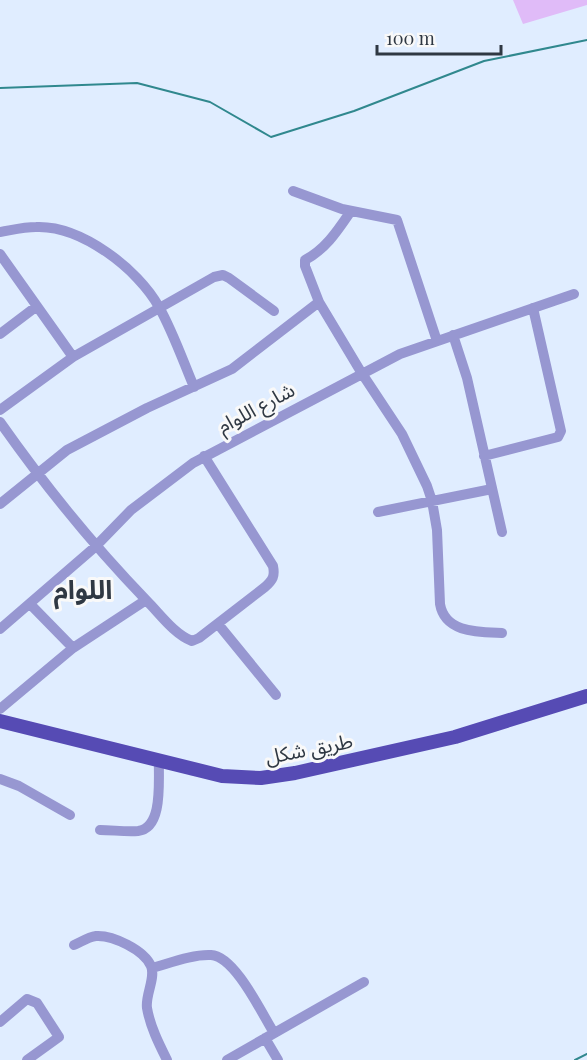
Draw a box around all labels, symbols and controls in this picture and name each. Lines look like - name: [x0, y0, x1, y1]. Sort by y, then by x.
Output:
- scale bar: [377, 18, 502, 56]
- text: 100 m: [386, 26, 435, 50]
- street label: شارع اللوام: [212, 375, 300, 441]
- district label: اللوام: [54, 571, 112, 610]
- street label: طريق شكل: [263, 726, 355, 770]

